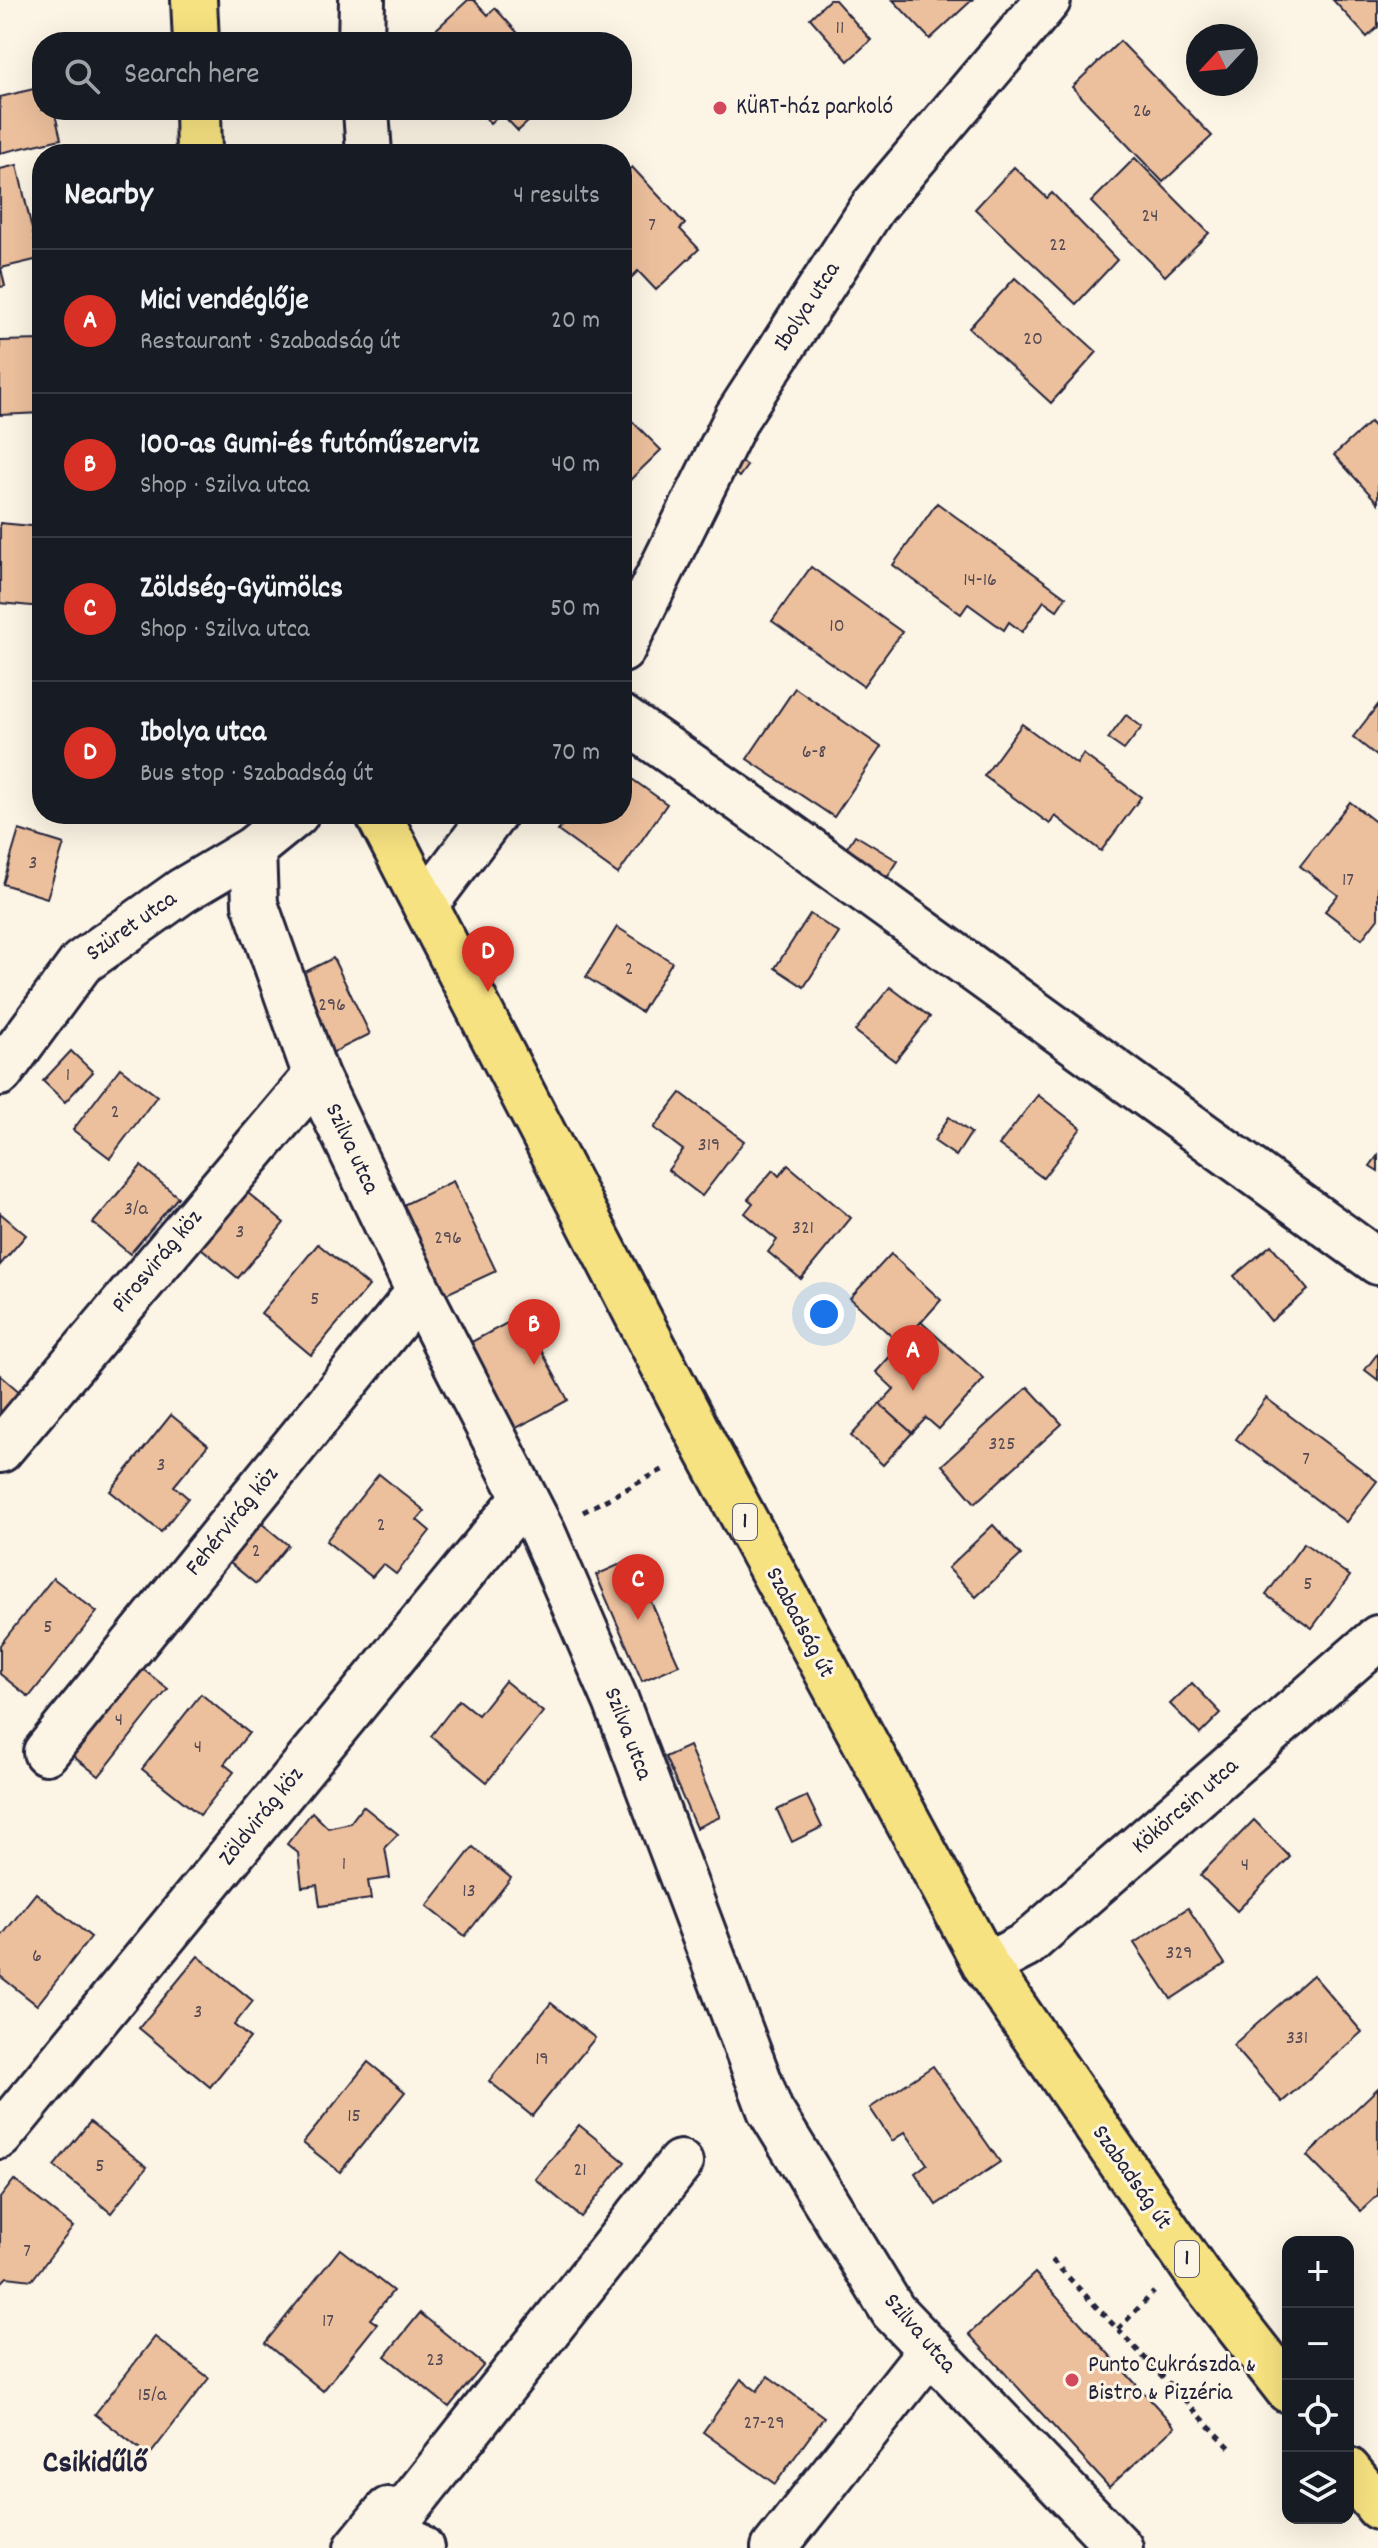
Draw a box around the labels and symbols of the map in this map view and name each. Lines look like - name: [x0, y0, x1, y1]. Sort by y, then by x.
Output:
- house number: 11: [836, 15, 844, 43]
- north arrow: [1186, 24, 1258, 96]
- place label: KÜRT-ház parkoló: [736, 91, 893, 125]
- house number: 26: [1133, 98, 1151, 126]
- marker: KÜRT-ház parkoló: [711, 99, 729, 117]
- house number: 24: [1141, 203, 1159, 231]
- house number: 7: [648, 212, 656, 240]
- house number: 22: [1049, 232, 1067, 260]
- street label: Ibolya utca: [766, 255, 850, 359]
- house number: 20: [1023, 326, 1043, 354]
- house number: 14-16: [963, 567, 997, 595]
- house number: 10: [829, 613, 845, 641]
- house number: 6-8: [802, 739, 826, 767]
- house number: 3: [29, 850, 37, 878]
- house number: 17: [1342, 867, 1354, 895]
- street label: Szüret utca: [80, 883, 185, 971]
- pin: D: [462, 926, 514, 992]
- house number: 2: [625, 956, 633, 984]
- house number: 296: [318, 992, 346, 1020]
- house number: 1: [66, 1062, 70, 1090]
- street label: Szilva utca: [315, 1098, 387, 1201]
- house number: 2: [111, 1099, 119, 1127]
- house number: 319: [698, 1132, 720, 1160]
- house number: 3/a: [124, 1196, 149, 1224]
- street label: Pirosvirág köz: [105, 1203, 211, 1321]
- house number: 321: [792, 1215, 814, 1243]
- house number: 3: [236, 1219, 244, 1247]
- house number: 296: [434, 1225, 462, 1253]
- house number: 5: [310, 1286, 320, 1314]
- your location: [804, 1294, 844, 1334]
- pin: B: [508, 1299, 560, 1365]
- pin: A: [887, 1325, 939, 1391]
- house number: 325: [989, 1431, 1015, 1459]
- house number: 7: [1302, 1446, 1310, 1474]
- house number: 3: [157, 1452, 165, 1480]
- street label: Fehérvirág köz: [178, 1460, 288, 1584]
- road number: 1: [733, 1504, 757, 1540]
- house number: 2: [377, 1512, 385, 1540]
- house number: 2: [252, 1538, 260, 1566]
- pin: C: [612, 1554, 664, 1620]
- street label: Szabadság út: [756, 1562, 843, 1685]
- house number: 5: [1303, 1571, 1313, 1599]
- house number: 5: [43, 1614, 53, 1642]
- street label: Szilva utca: [594, 1683, 660, 1786]
- house number: 4: [115, 1707, 123, 1735]
- house number: 4: [194, 1734, 202, 1762]
- street label: Kökörcsin utca: [1125, 1750, 1248, 1863]
- street label: Zöldvirág köz: [211, 1760, 313, 1874]
- house number: 1: [342, 1851, 346, 1879]
- house number: 4: [1241, 1852, 1249, 1880]
- house number: 13: [462, 1878, 476, 1906]
- house number: 329: [1166, 1940, 1192, 1968]
- house number: 6: [32, 1943, 42, 1971]
- house number: 3: [194, 1999, 202, 2027]
- house number: 331: [1286, 2025, 1308, 2053]
- house number: 19: [535, 2046, 549, 2074]
- house number: 15: [347, 2103, 361, 2131]
- street label: Szabadság út: [1082, 2119, 1180, 2237]
- house number: 5: [95, 2153, 105, 2181]
- house number: 21: [573, 2157, 587, 2185]
- house number: 7: [23, 2238, 31, 2266]
- road number: 1: [1175, 2241, 1199, 2277]
- street label: Szilva utca: [874, 2286, 964, 2382]
- house number: 17: [322, 2308, 334, 2336]
- house number: 23: [426, 2347, 444, 2375]
- place label: Punto Cukrászda & Bistro & Pizzéria: [1088, 2349, 1256, 2411]
- marker: Punto Cukrászda & Bistro & Pizzéria: [1063, 2371, 1081, 2389]
- house number: 15/a: [138, 2382, 167, 2410]
- house number: 27-29: [743, 2410, 785, 2438]
- district label: Csikidűlő: [43, 2442, 148, 2488]

